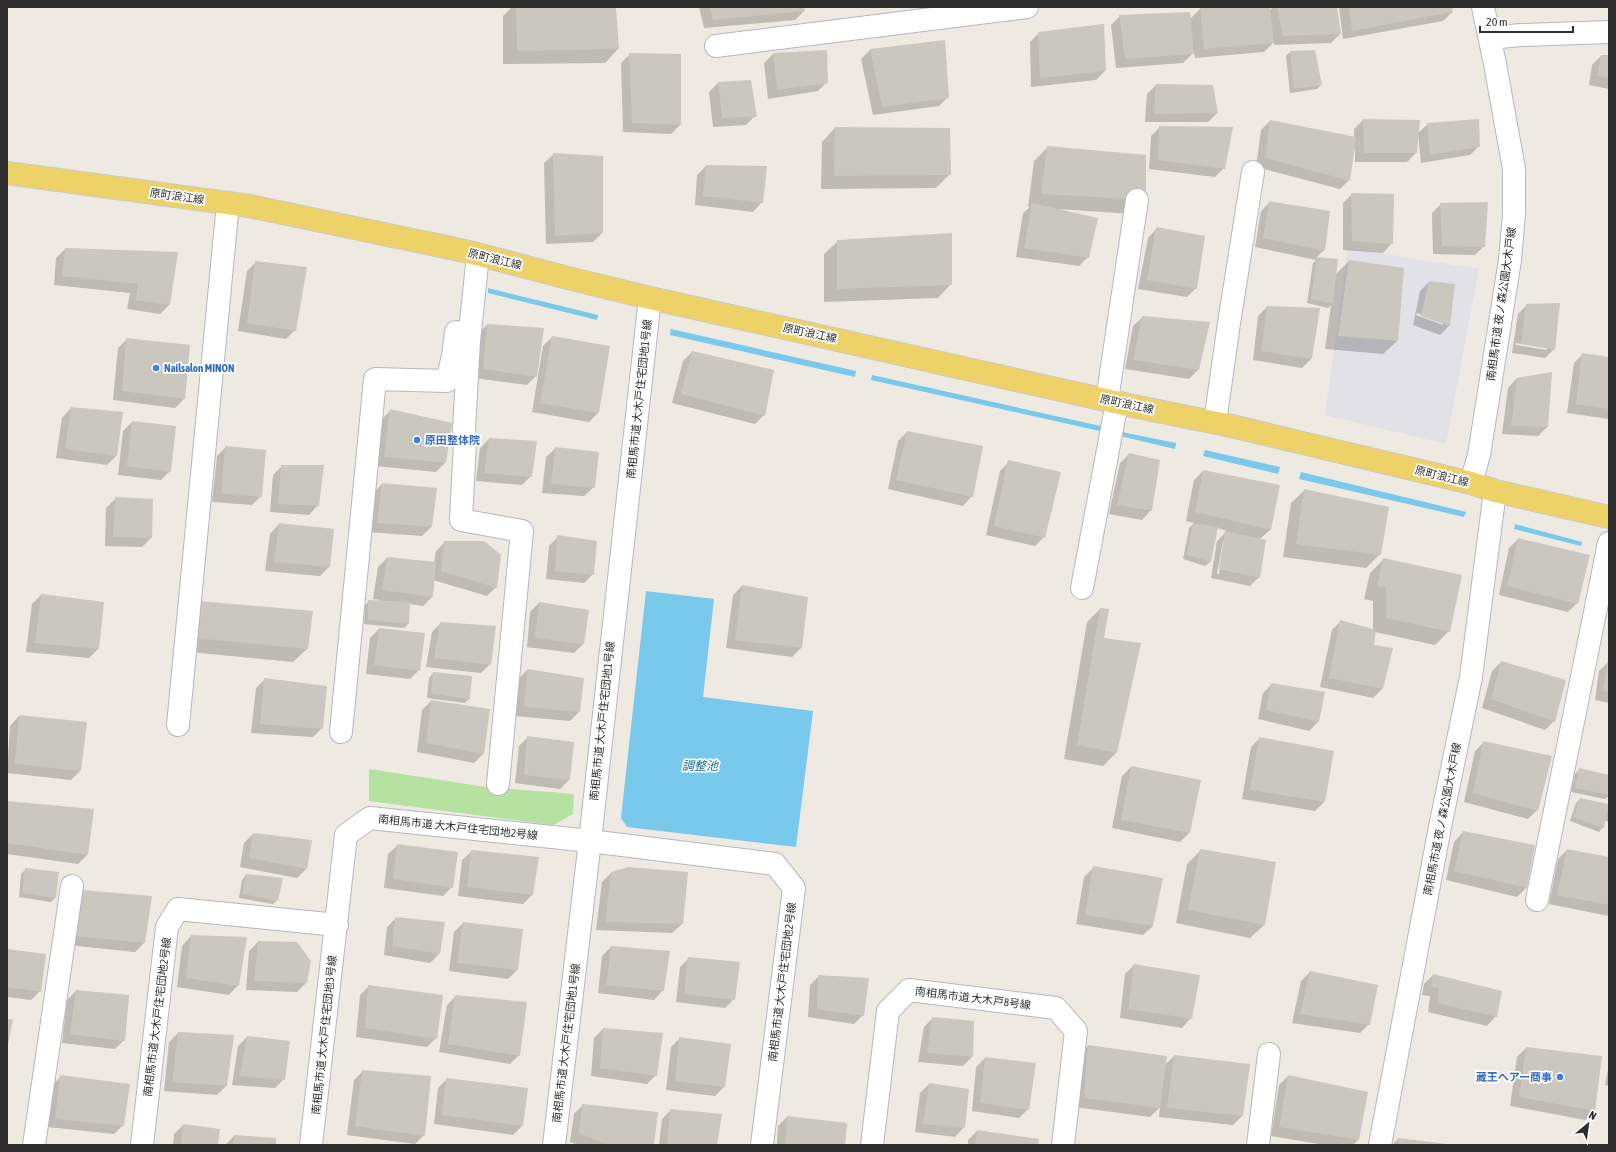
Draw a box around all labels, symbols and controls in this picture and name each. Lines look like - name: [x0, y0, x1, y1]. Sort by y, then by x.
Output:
- scale bar: [1480, 8, 1573, 34]
- text: 20 m: [1486, 15, 1508, 29]
- street label: 原町浪江線: [149, 186, 205, 206]
- street label: 南相馬市道 夜ノ森公園大木戸線: [1484, 226, 1518, 382]
- street label: 原町浪江線: [467, 247, 523, 271]
- street label: 南相馬市道 大木戸住宅団地1号線: [625, 318, 653, 480]
- street label: 原町浪江線: [782, 321, 838, 345]
- place label: Nailsalon MINON: [164, 362, 234, 374]
- marker: Nailsalon MINON: [151, 363, 161, 373]
- street label: 原町浪江線: [1099, 392, 1155, 416]
- place label: 原田整体院: [425, 434, 480, 446]
- marker: 原田整体院: [412, 435, 422, 445]
- street label: 原町浪江線: [1414, 464, 1470, 488]
- street label: 南相馬市道 大木戸住宅団地1号線: [588, 640, 616, 802]
- street label: 南相馬市道 夜ノ森公園大木戸線: [1421, 742, 1463, 896]
- water label: 調整池: [682, 759, 719, 773]
- street label: 南相馬市道 大木戸住宅団地2号線: [377, 813, 539, 841]
- street label: 南相馬市道 大木戸住宅団地2号線: [766, 902, 798, 1062]
- street label: 南相馬市道 大木戸住宅団地2号線: [141, 937, 173, 1097]
- street label: 南相馬市道 大木戸住宅団地3号線: [310, 954, 338, 1116]
- street label: 南相馬市道 大木戸住宅団地1号線: [550, 963, 582, 1123]
- street label: 南相馬市道 大木戸8号線: [914, 985, 1032, 1011]
- place label: 蔵王ヘアー商事: [1476, 1071, 1552, 1083]
- marker: 蔵王ヘアー商事: [1555, 1072, 1565, 1082]
- north arrow: [1568, 1104, 1608, 1144]
- text: N: [1587, 1108, 1599, 1122]

